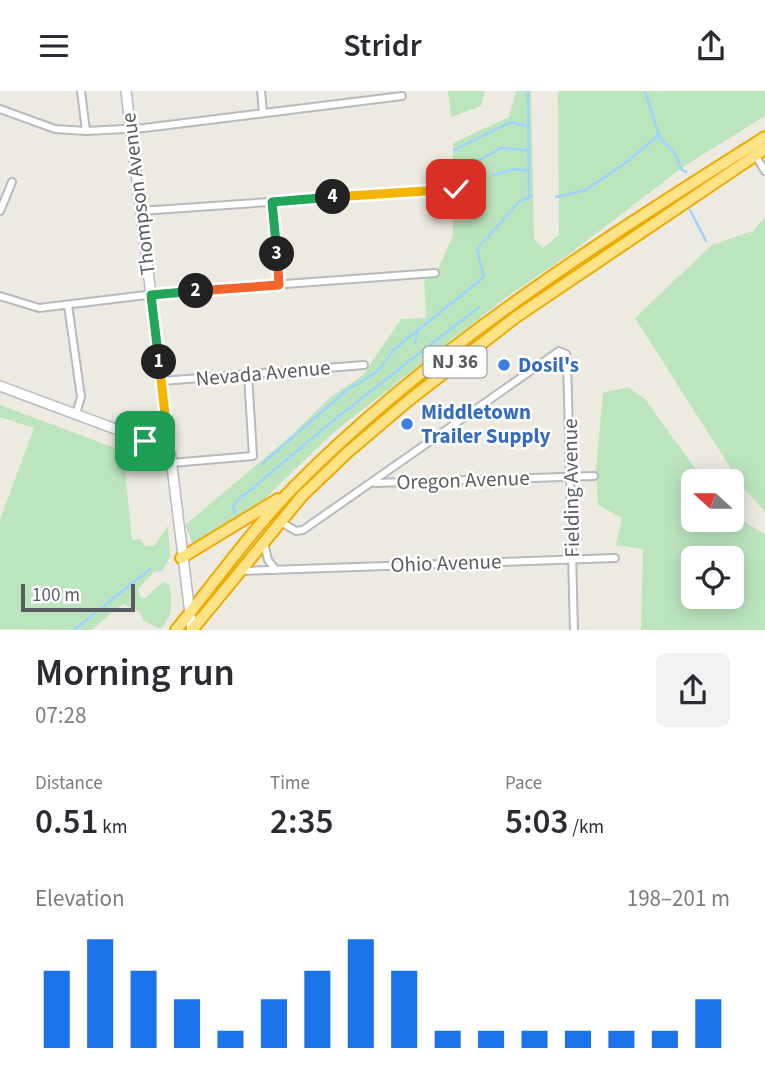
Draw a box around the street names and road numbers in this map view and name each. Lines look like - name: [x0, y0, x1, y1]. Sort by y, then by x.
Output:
- street label: Thompson Avenue: [113, 111, 163, 277]
- road number: NJ 36: [424, 347, 486, 377]
- street label: Nevada Avenue: [194, 352, 332, 394]
- street label: Fielding Avenue: [555, 418, 587, 558]
- street label: Oregon Avenue: [396, 463, 530, 497]
- street label: Ohio Avenue: [390, 546, 502, 580]

